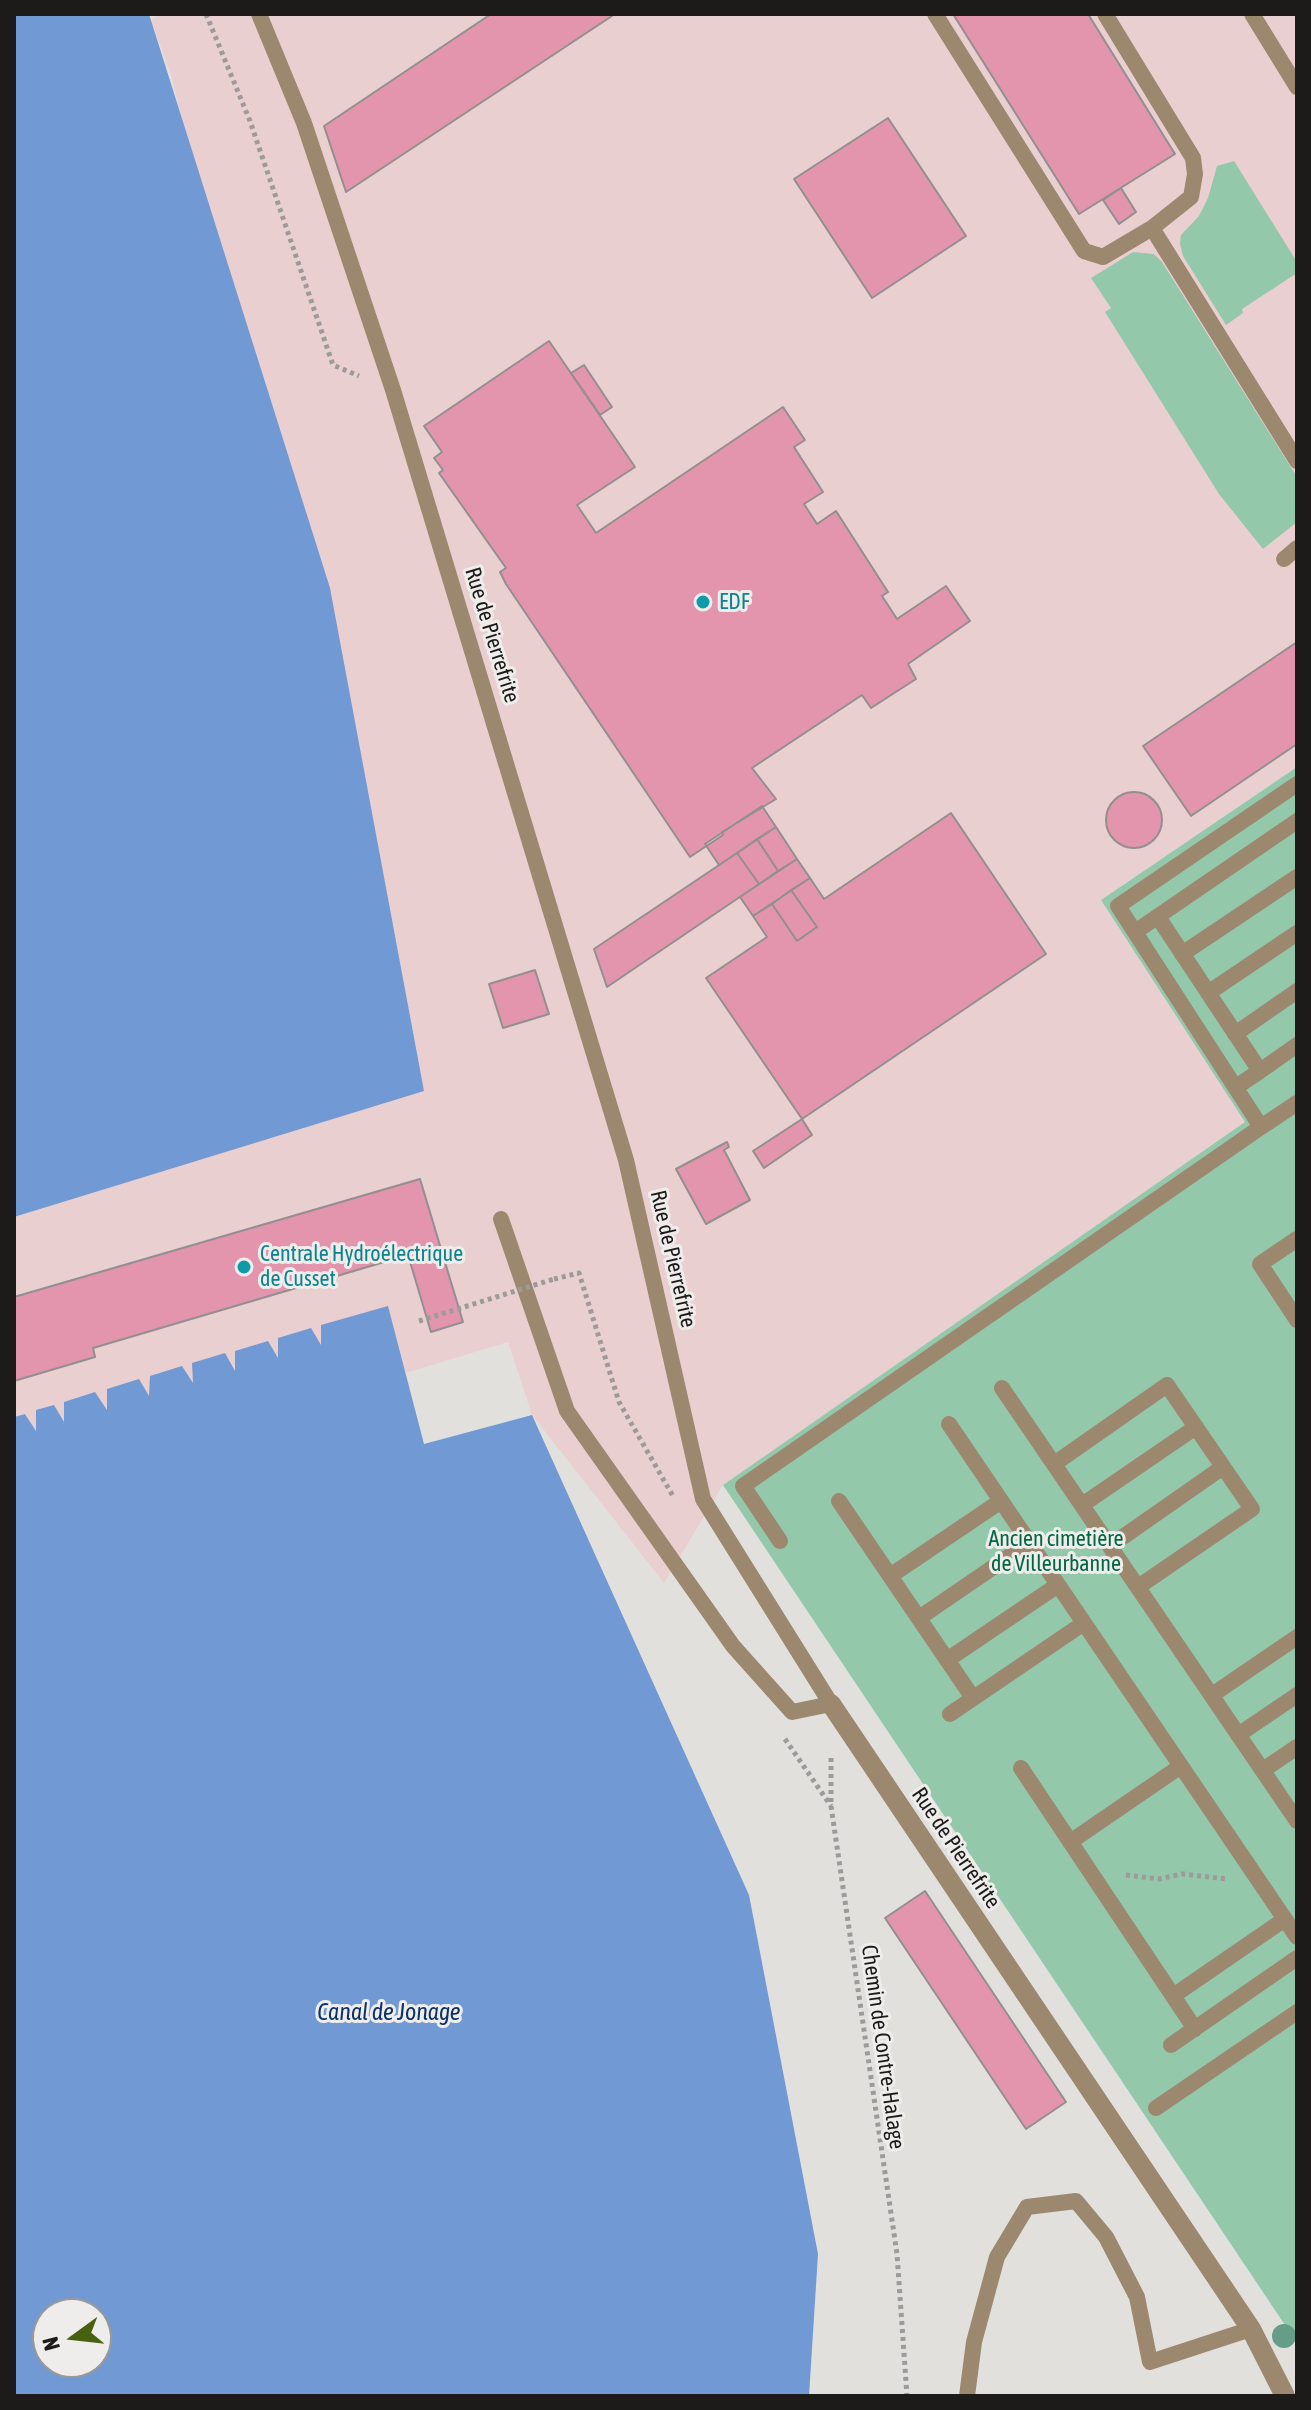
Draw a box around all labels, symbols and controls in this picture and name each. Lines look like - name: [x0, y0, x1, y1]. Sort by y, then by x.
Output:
- street label: Rue de Pierrefrite: [459, 564, 525, 706]
- place label: EDF: [719, 589, 750, 615]
- marker: EDF: [694, 593, 712, 611]
- street label: Rue de Pierrefrite: [644, 1188, 702, 1330]
- place label: Centrale Hydroélectrique de Cusset: [260, 1241, 463, 1292]
- marker: Centrale Hydroélectrique de Cusset: [235, 1258, 253, 1276]
- park label: Ancien cimetière de Villeurbanne: [988, 1526, 1124, 1578]
- street label: Rue de Pierrefrite: [906, 1783, 1006, 1913]
- street label: Chemin de Contre-Halage: [856, 1943, 910, 2151]
- water label: Canal de Jonage: [317, 1998, 461, 2026]
- north arrow: [32, 2298, 112, 2378]
- text: N: [37, 2334, 65, 2353]

